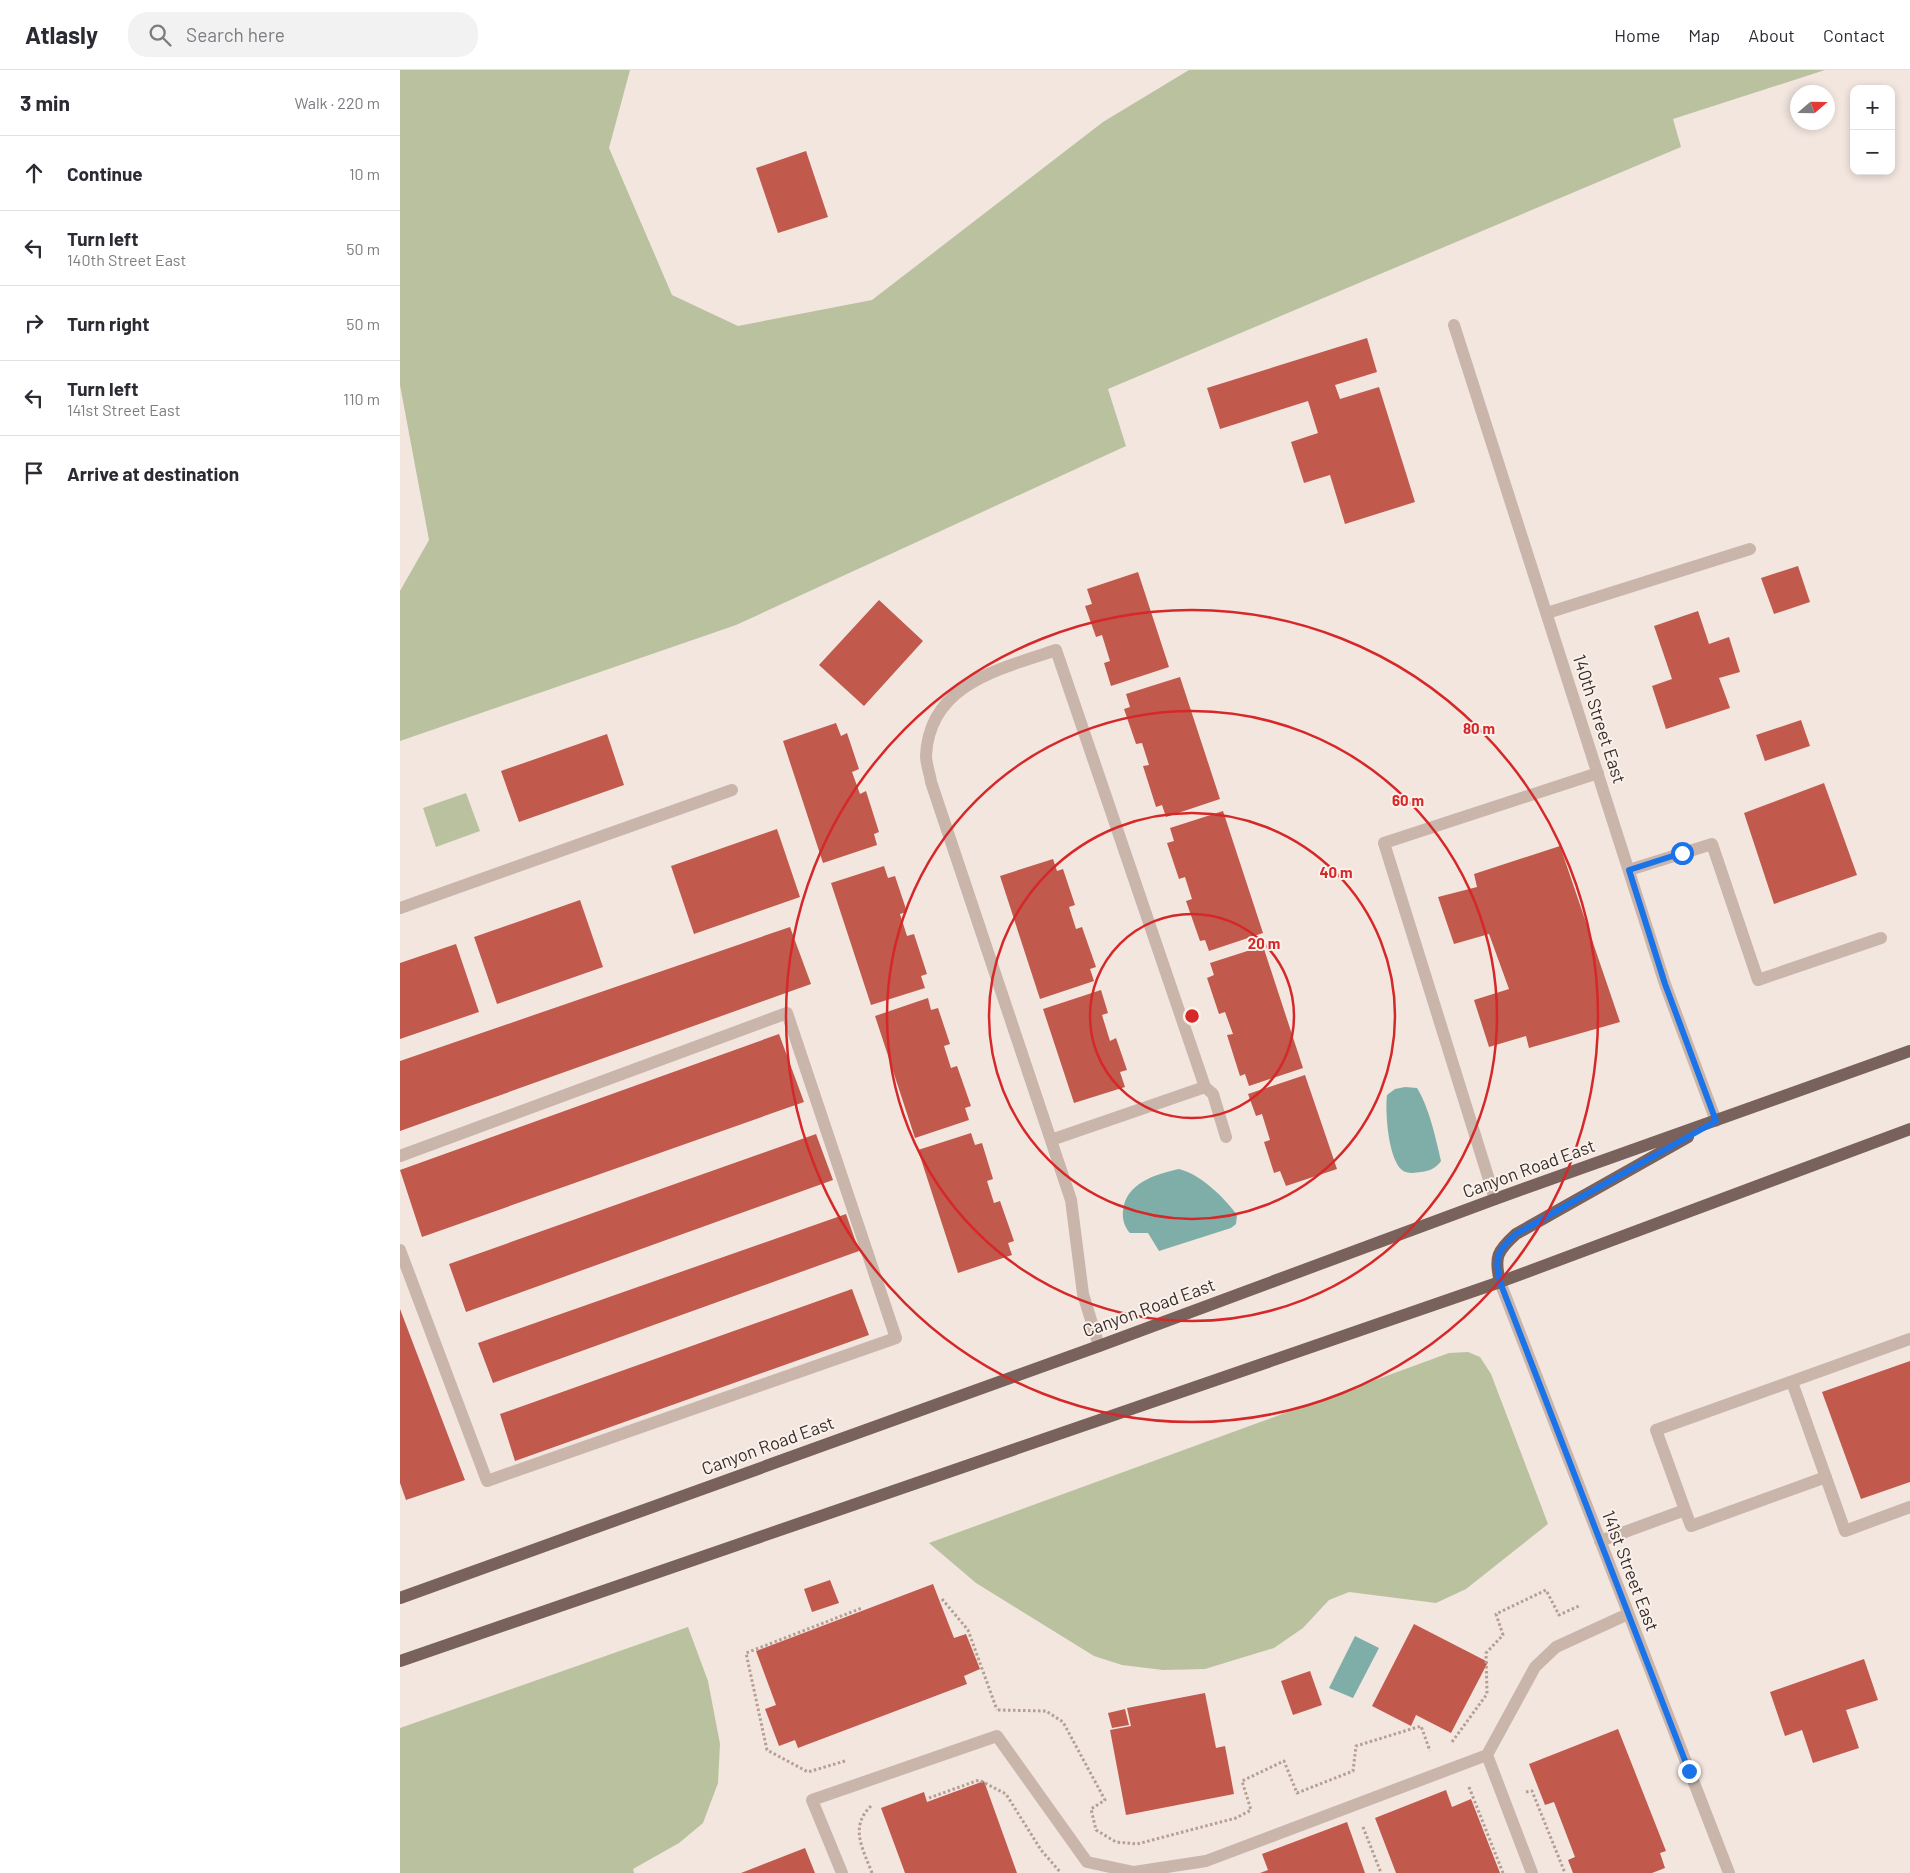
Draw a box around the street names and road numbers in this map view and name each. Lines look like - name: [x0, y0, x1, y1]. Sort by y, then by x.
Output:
- street label: 140th Street East: [1569, 651, 1631, 786]
- street label: Canyon Road East: [1459, 1134, 1598, 1202]
- street label: Canyon Road East: [1079, 1273, 1218, 1341]
- street label: Canyon Road East: [698, 1411, 837, 1479]
- street label: 141st Street East: [1598, 1507, 1664, 1634]

